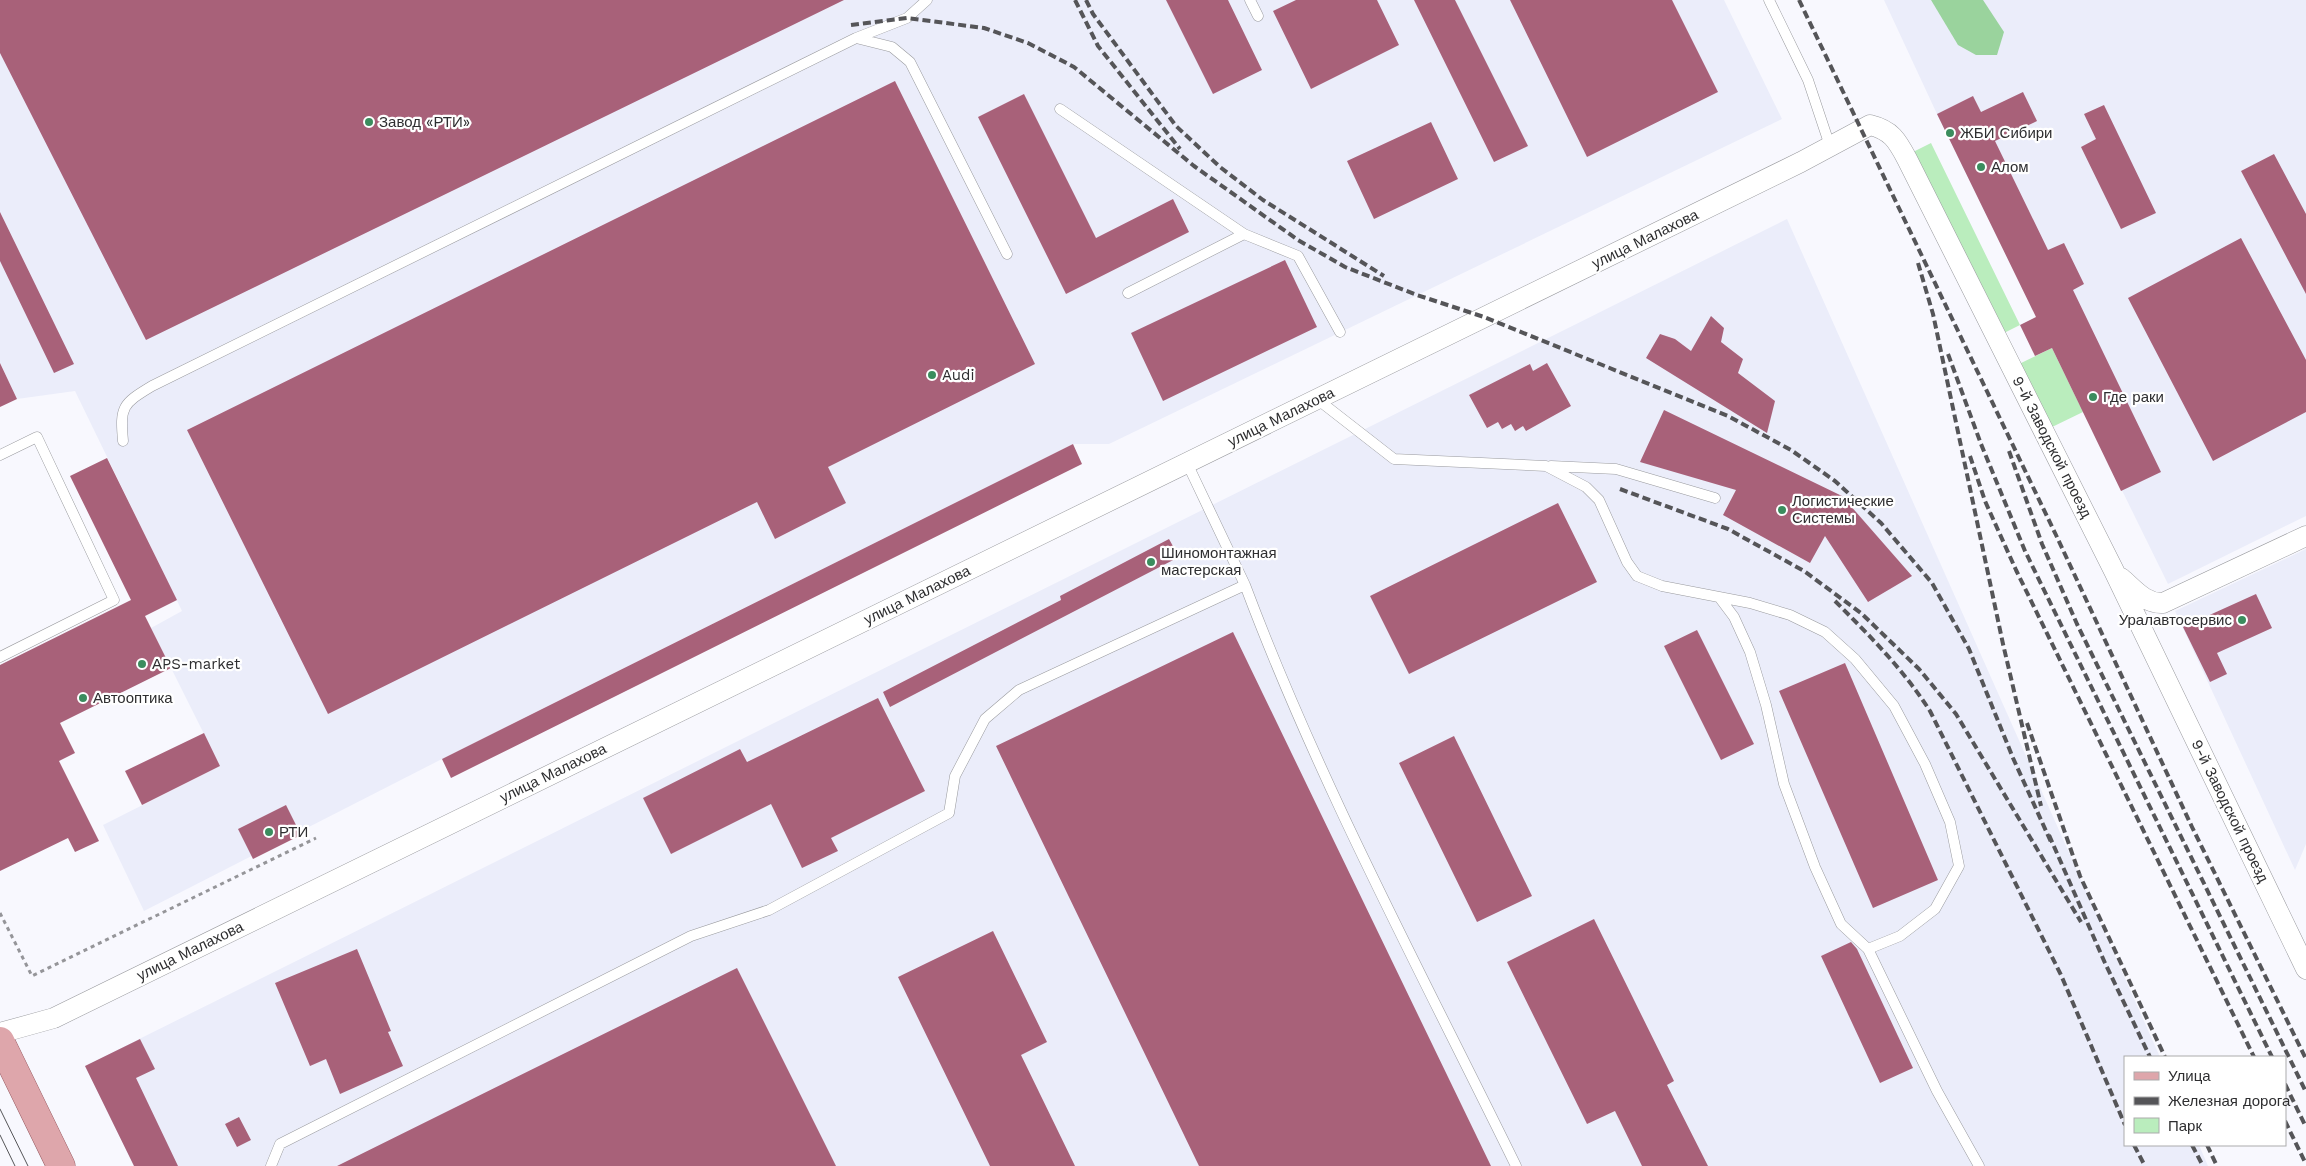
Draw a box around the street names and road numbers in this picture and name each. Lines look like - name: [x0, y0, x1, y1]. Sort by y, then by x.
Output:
- street label: улица Малахова: [1589, 205, 1702, 273]
- street label: 9-й Заводской проезд: [2008, 373, 2096, 521]
- street label: улица Малахова: [1225, 383, 1338, 451]
- street label: улица Малахова: [861, 561, 974, 629]
- street label: 9-й Заводской проезд: [2188, 737, 2273, 886]
- street label: улица Малахова: [497, 739, 610, 807]
- street label: улица Малахова: [134, 917, 247, 985]

